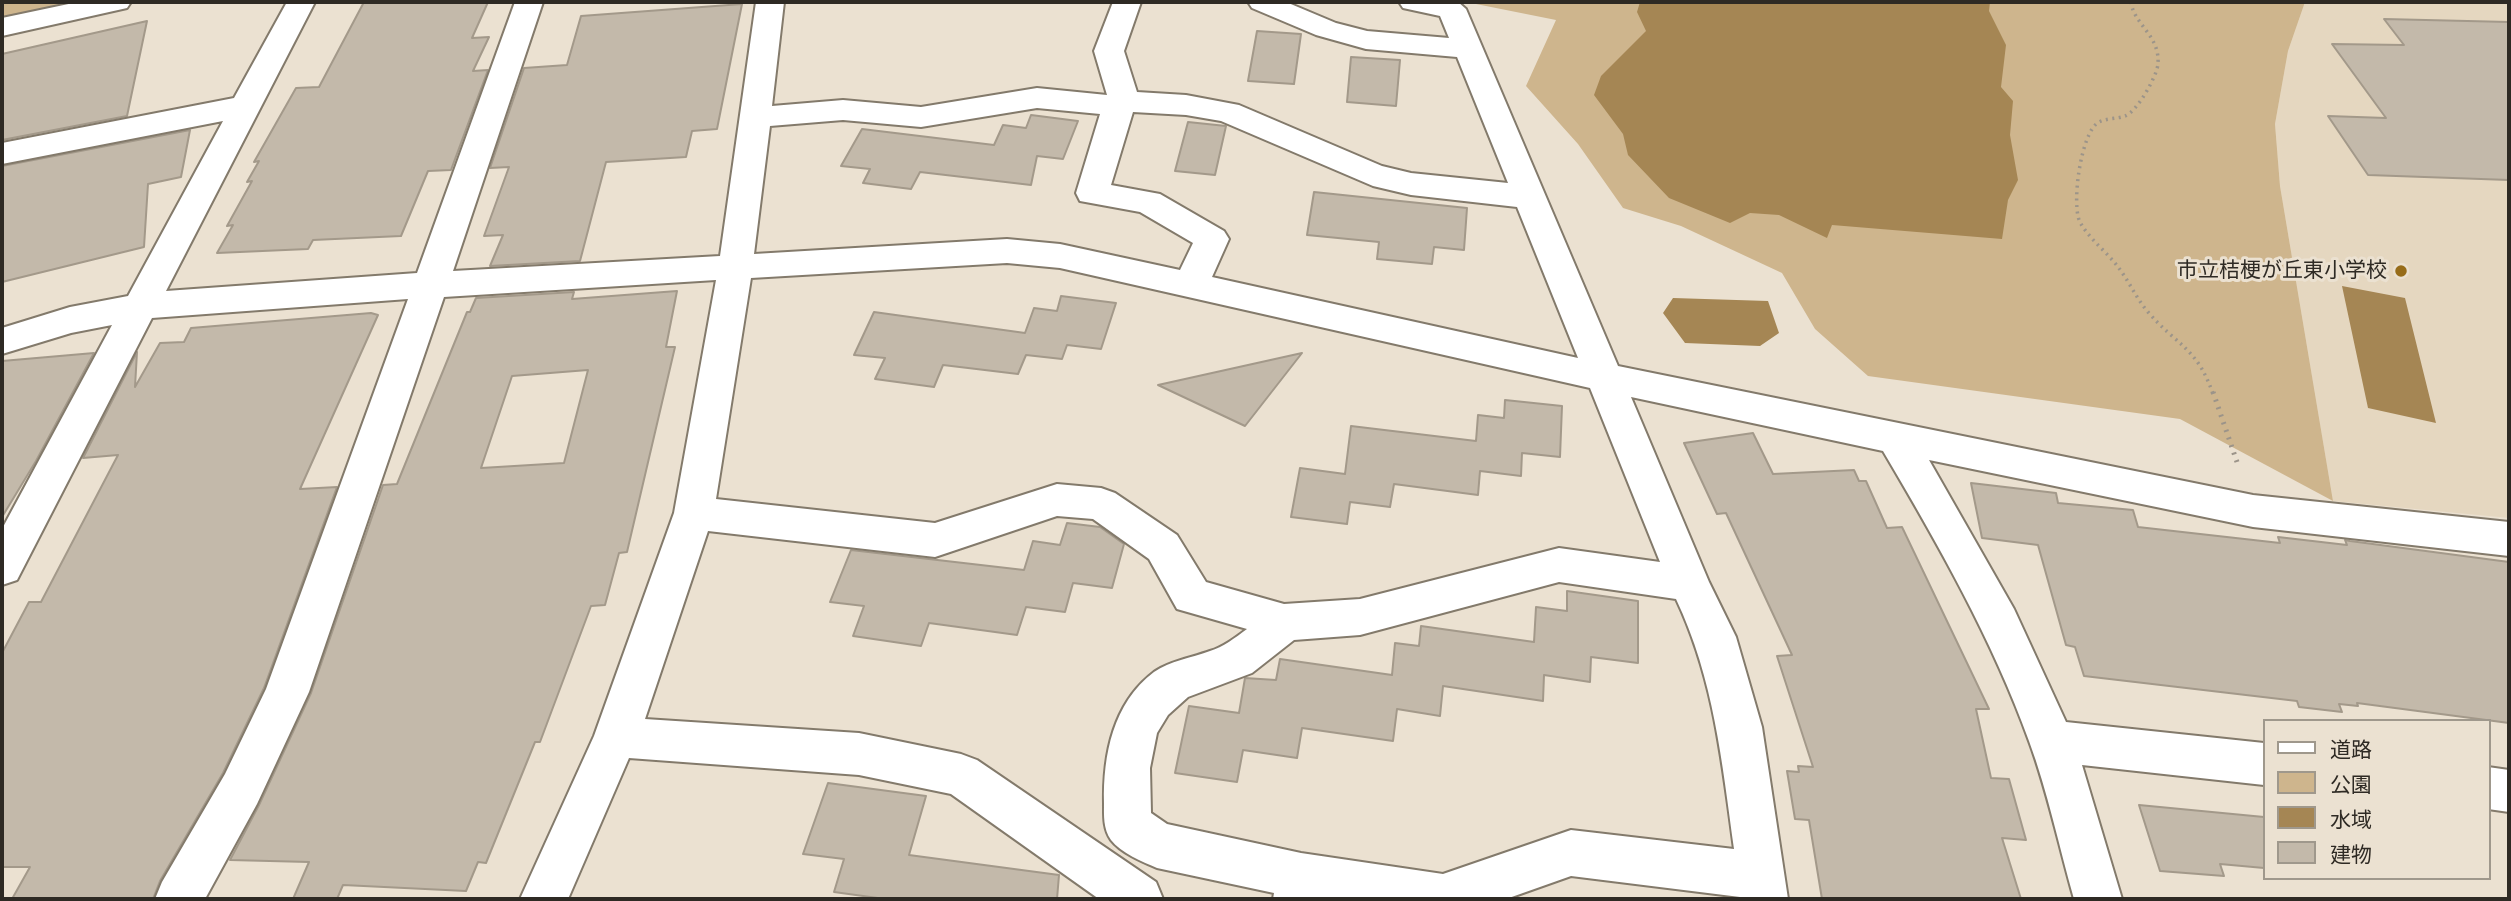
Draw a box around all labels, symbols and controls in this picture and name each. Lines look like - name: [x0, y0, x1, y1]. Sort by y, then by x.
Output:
- place label: 市立桔梗が丘東小学校: [2177, 258, 2387, 284]
- marker: 市立桔梗が丘東小学校: [2393, 263, 2409, 279]
- legend: [2262, 719, 2490, 880]
- text: 道路: [2330, 738, 2372, 762]
- text: 公園: [2330, 773, 2372, 797]
- text: 水域: [2330, 808, 2372, 832]
- text: 建物: [2330, 843, 2372, 867]

